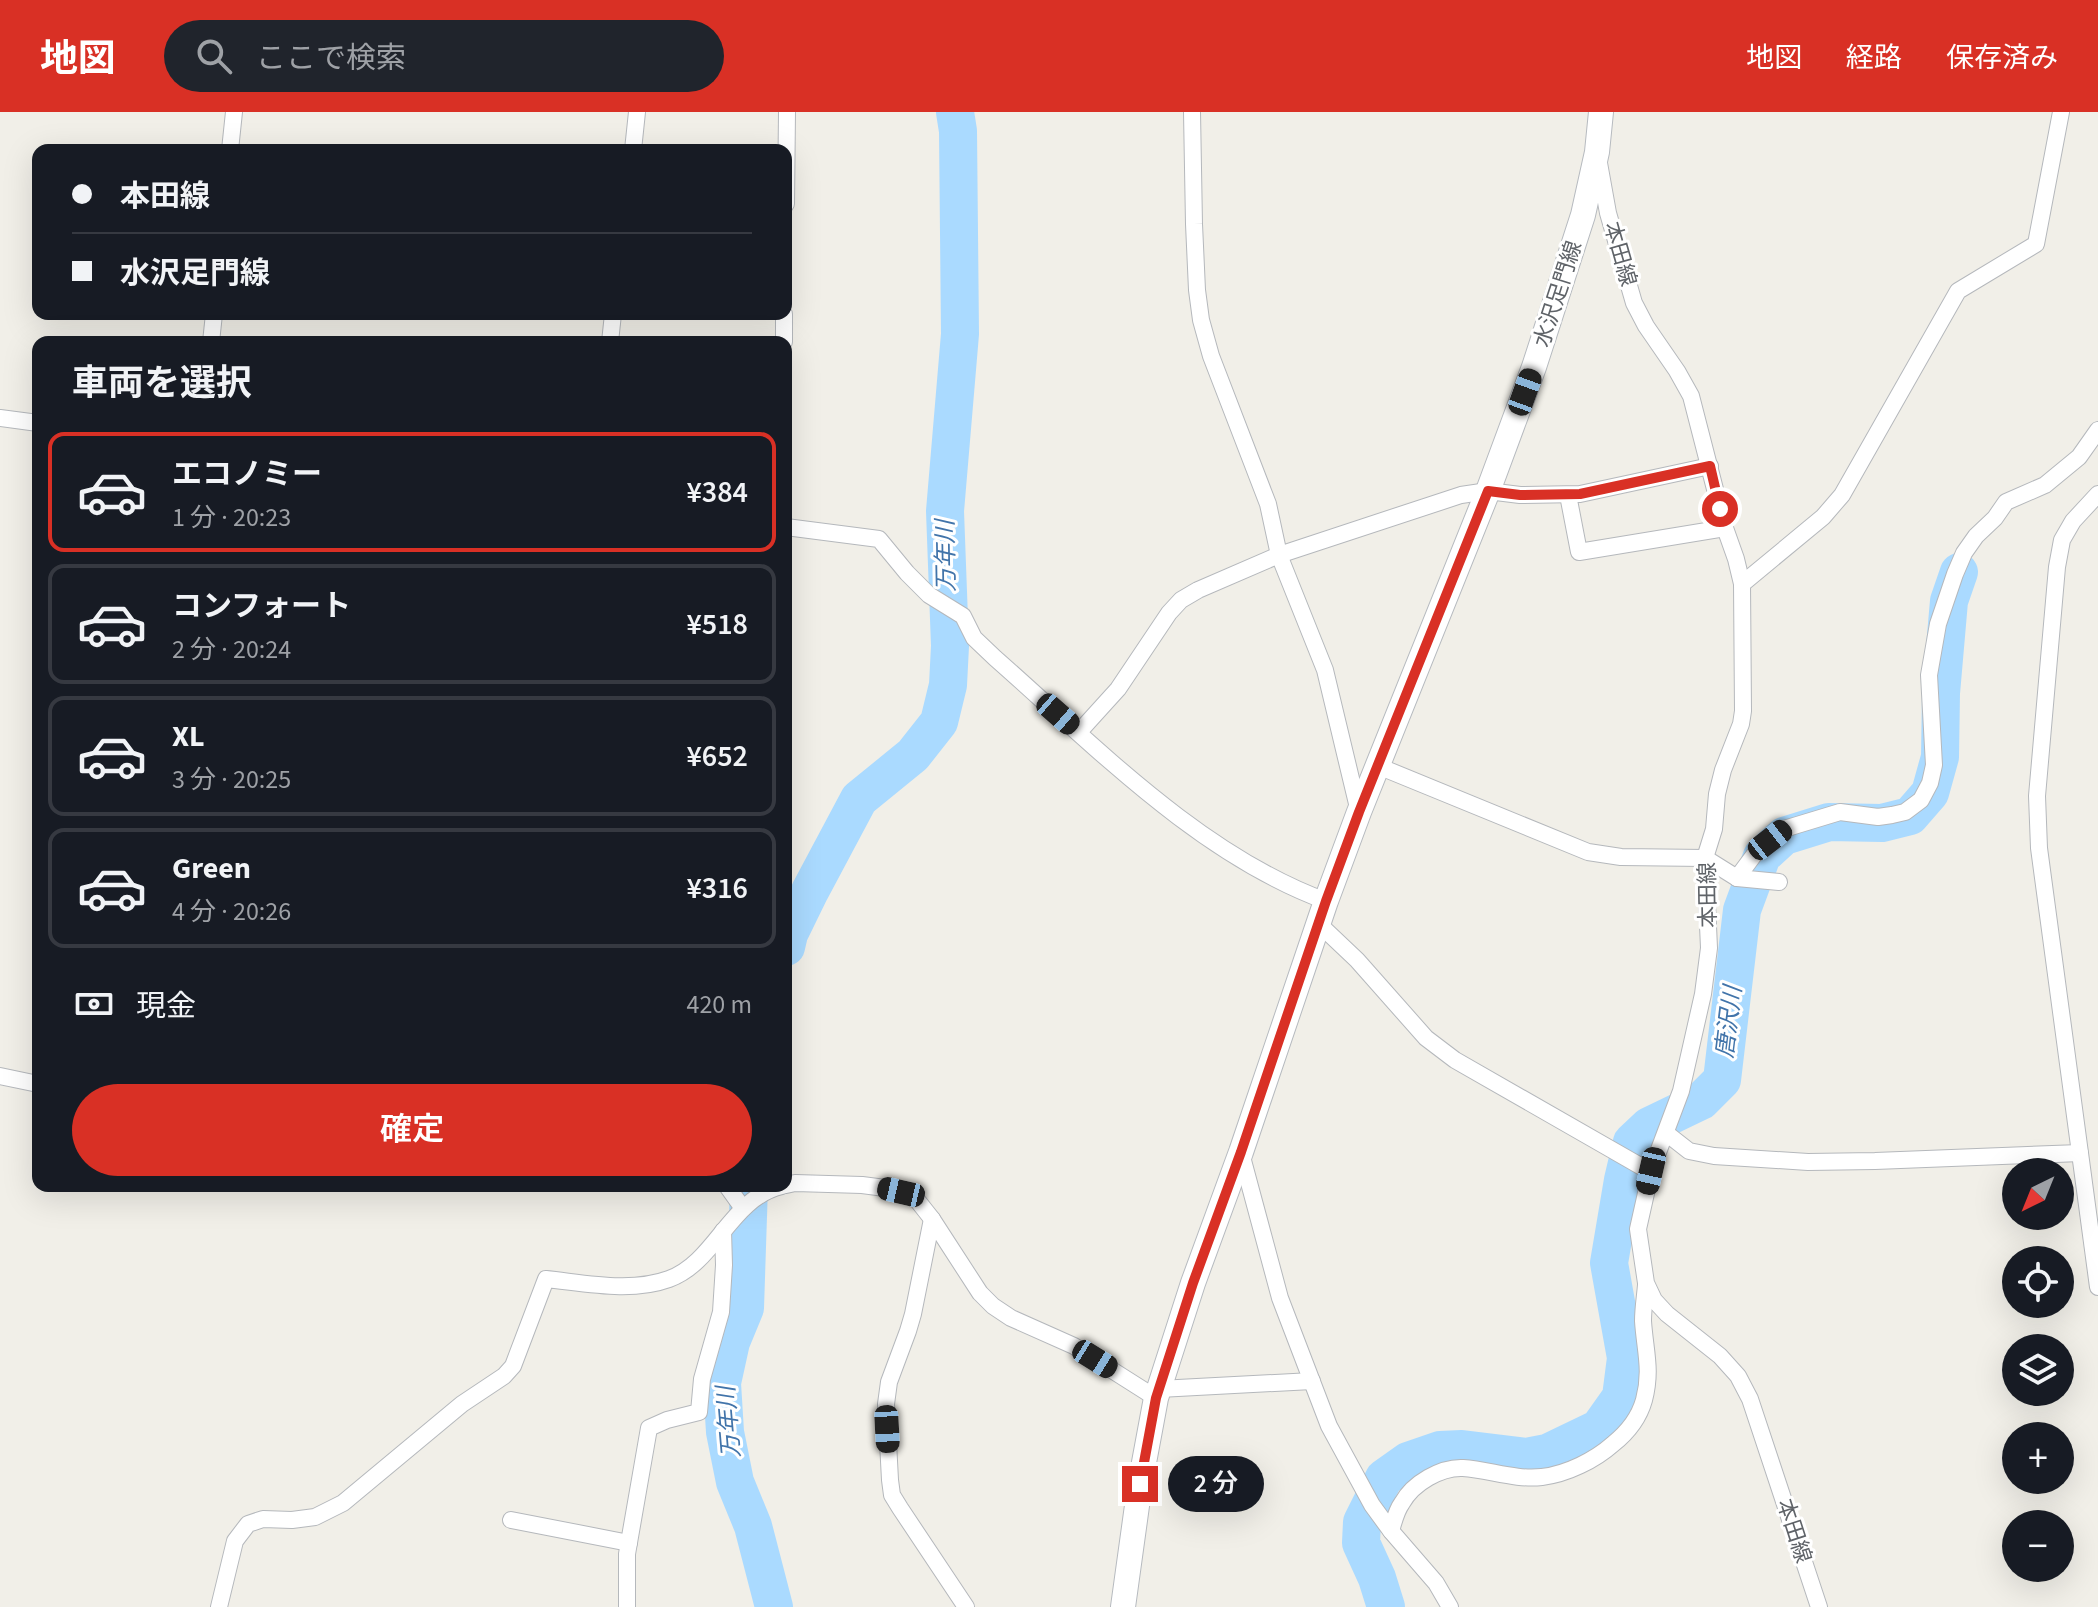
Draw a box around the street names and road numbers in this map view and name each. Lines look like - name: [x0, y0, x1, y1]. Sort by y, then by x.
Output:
- street label: 本田線: [1596, 218, 1644, 290]
- street label: 水沢足門線: [1526, 237, 1590, 351]
- street label: 本田線: [1691, 862, 1725, 928]
- street label: 本田線: [1769, 1495, 1819, 1567]

